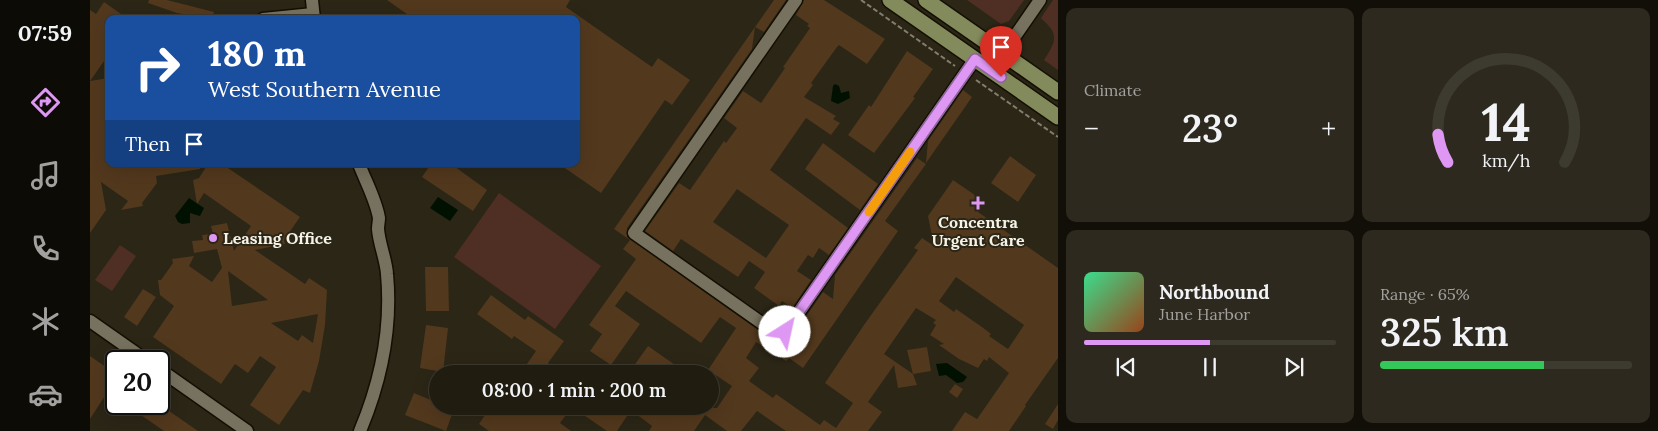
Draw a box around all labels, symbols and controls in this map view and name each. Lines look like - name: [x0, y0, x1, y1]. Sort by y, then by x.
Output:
- text: 07:59: [18, 19, 72, 47]
- pin: [980, 26, 1022, 77]
- text: 180 m: [208, 31, 306, 76]
- icon: arrive: [987, 33, 1015, 61]
- icon: right: [125, 35, 190, 100]
- text: West Southern Avenue: [208, 75, 441, 103]
- text: Climate: [1084, 80, 1141, 100]
- icon: directions: [28, 85, 63, 120]
- text: 14: [1481, 89, 1531, 155]
- text: 23°: [1182, 104, 1238, 152]
- text: −: [1084, 111, 1099, 147]
- text: +: [1321, 111, 1336, 147]
- icon: arrive: [180, 130, 208, 158]
- text: Then: [125, 132, 170, 156]
- text: km/h: [1482, 149, 1530, 172]
- icon: music: [28, 158, 63, 193]
- marker: Concentra Urgent Care: [971, 196, 985, 210]
- place label: Concentra Urgent Care: [931, 212, 1025, 250]
- place label: Leasing Office: [223, 228, 332, 248]
- icon: phone: [28, 231, 63, 266]
- marker: Leasing Office: [207, 232, 219, 244]
- text: Northbound: [1159, 280, 1270, 304]
- text: Range · 65%: [1380, 284, 1470, 304]
- icon: climate: [28, 304, 63, 339]
- text: June Harbor: [1159, 304, 1250, 324]
- position arrow: [758, 305, 810, 357]
- text: 325 km: [1380, 308, 1509, 356]
- speed limit sign: 20: [105, 350, 170, 415]
- icon: previous: [1112, 353, 1140, 381]
- icon: pause: [1196, 353, 1224, 381]
- icon: next: [1280, 353, 1308, 381]
- icon: car: [28, 377, 63, 412]
- text: 08:00 · 1 min · 200 m: [482, 378, 666, 402]

